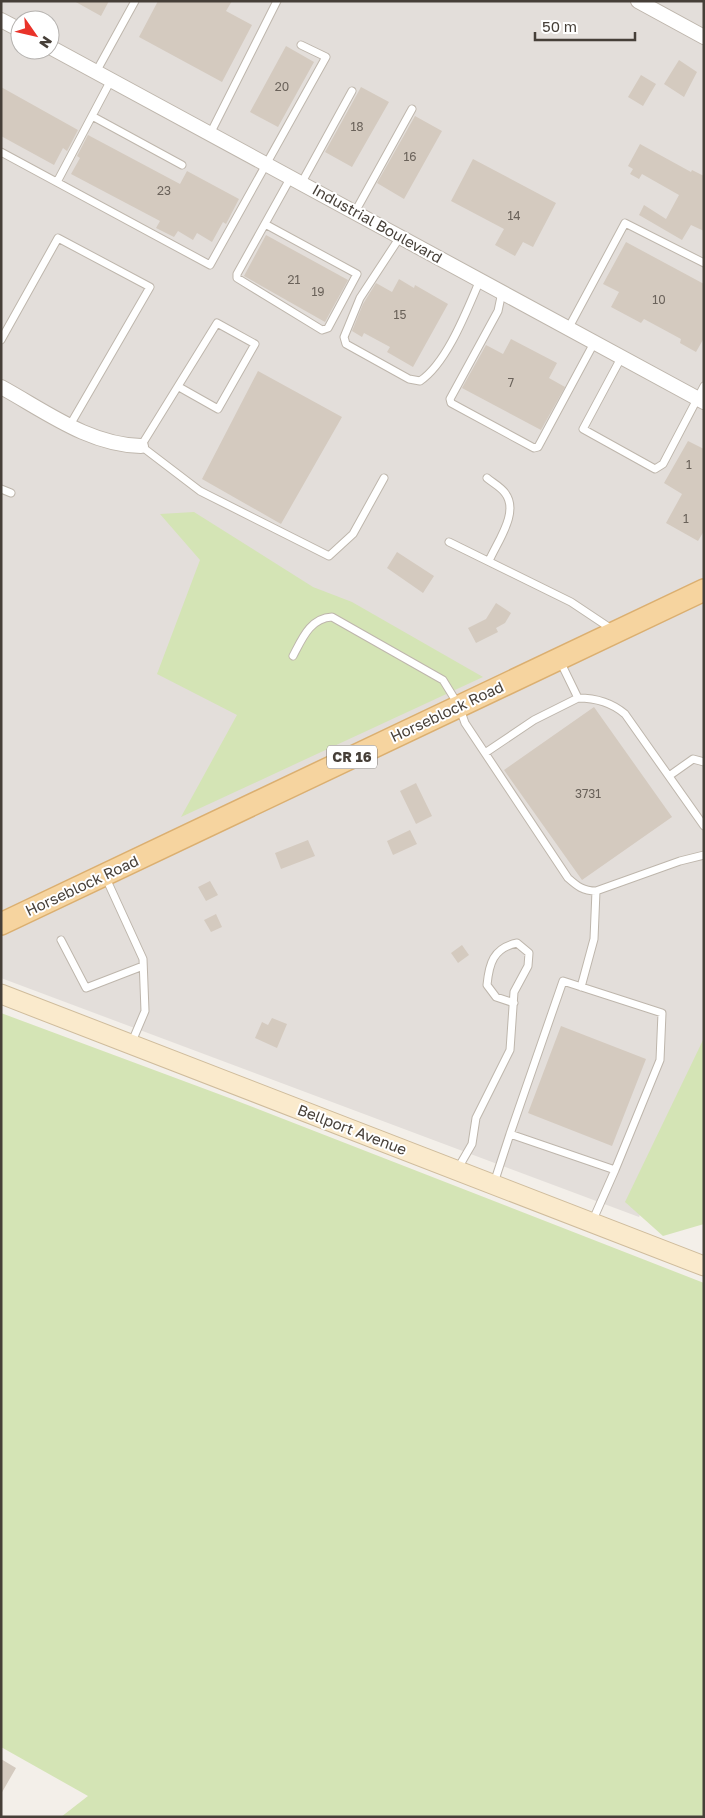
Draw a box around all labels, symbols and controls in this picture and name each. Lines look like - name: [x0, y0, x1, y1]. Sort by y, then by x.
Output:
- north arrow: [10, 10, 60, 60]
- scale bar: [535, 10, 635, 42]
- text: 50 m: [542, 17, 577, 35]
- text: N: [36, 33, 56, 52]
- house number: 20: [275, 79, 289, 94]
- house number: 18: [350, 119, 364, 134]
- house number: 16: [403, 149, 417, 164]
- street label: Industrial Boulevard: [309, 180, 446, 266]
- house number: 23: [157, 183, 171, 198]
- house number: 14: [507, 208, 521, 223]
- house number: 21: [288, 272, 301, 287]
- house number: 19: [311, 284, 325, 299]
- house number: 10: [652, 292, 666, 307]
- house number: 15: [394, 307, 406, 322]
- house number: 7: [508, 375, 514, 390]
- house number: 1: [686, 457, 692, 472]
- house number: 1: [683, 511, 689, 526]
- street label: Horseblock Road: [387, 677, 506, 745]
- road number: CR 16: [327, 746, 377, 769]
- house number: 3731: [575, 786, 601, 801]
- street label: Horseblock Road: [22, 851, 141, 919]
- street label: Bellport Avenue: [295, 1100, 410, 1158]

